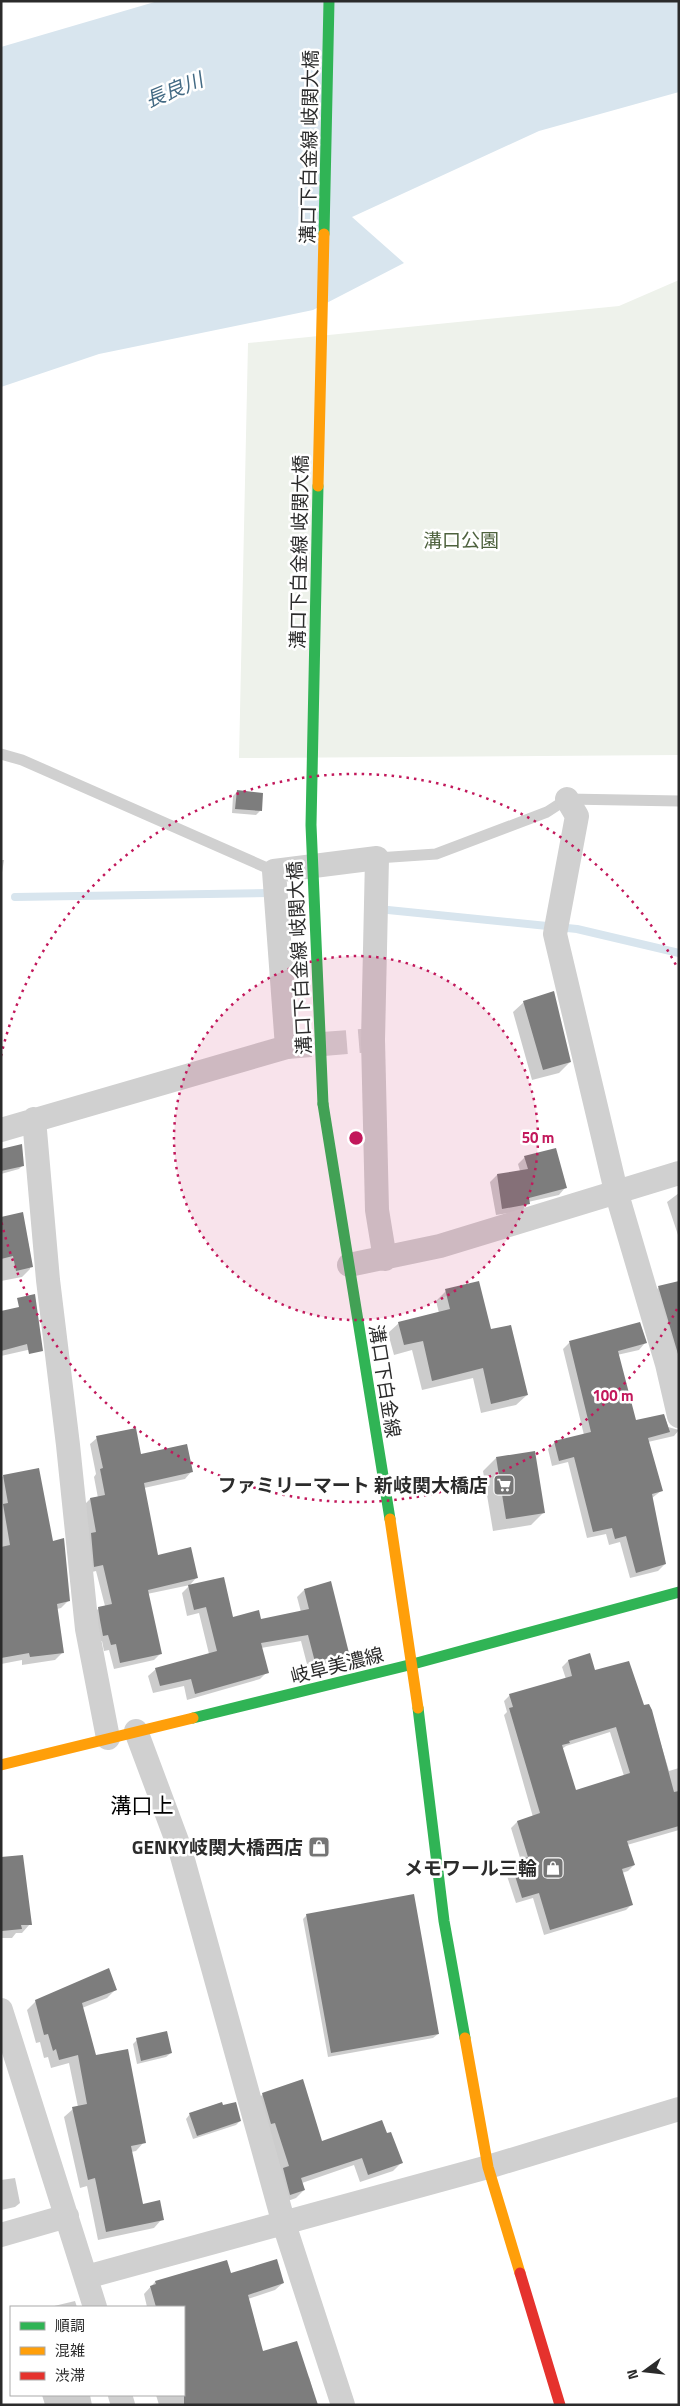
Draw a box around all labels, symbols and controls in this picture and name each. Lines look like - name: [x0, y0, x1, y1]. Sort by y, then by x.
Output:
- street label: 溝口下白金線 岐関大橋: [292, 50, 325, 244]
- water label: 長良川: [140, 63, 209, 115]
- street label: 溝口下白金線 岐関大橋: [282, 455, 315, 649]
- park label: 溝口公園: [423, 525, 499, 554]
- street label: 溝口下白金線 岐関大橋: [279, 860, 318, 1056]
- text: 50 m: [522, 1126, 554, 1149]
- centre of rings: [347, 1129, 365, 1147]
- street label: 溝口下白金線: [362, 1322, 409, 1439]
- text: 100 m: [592, 1384, 634, 1407]
- place label: ファミリーマート 新岐関大橋店: [218, 1470, 488, 1499]
- supermarket icon: ファミリーマート 新岐関大橋店: [492, 1473, 516, 1497]
- street label: 岐阜美濃線: [287, 1639, 386, 1690]
- district label: 溝口上: [111, 1789, 174, 1821]
- place label: GENKY岐関大橋西店: [132, 1832, 303, 1861]
- shop icon: GENKY岐関大橋西店: [307, 1835, 331, 1859]
- place label: メモワール三輪: [404, 1853, 537, 1882]
- shop icon: メモワール三輪: [541, 1856, 565, 1880]
- legend: [10, 2306, 185, 2396]
- text: 順調: [55, 2314, 85, 2337]
- text: 混雑: [55, 2339, 85, 2362]
- north arrow: [620, 2346, 670, 2396]
- text: 渋滞: [55, 2364, 85, 2387]
- text: N: [621, 2367, 643, 2382]

